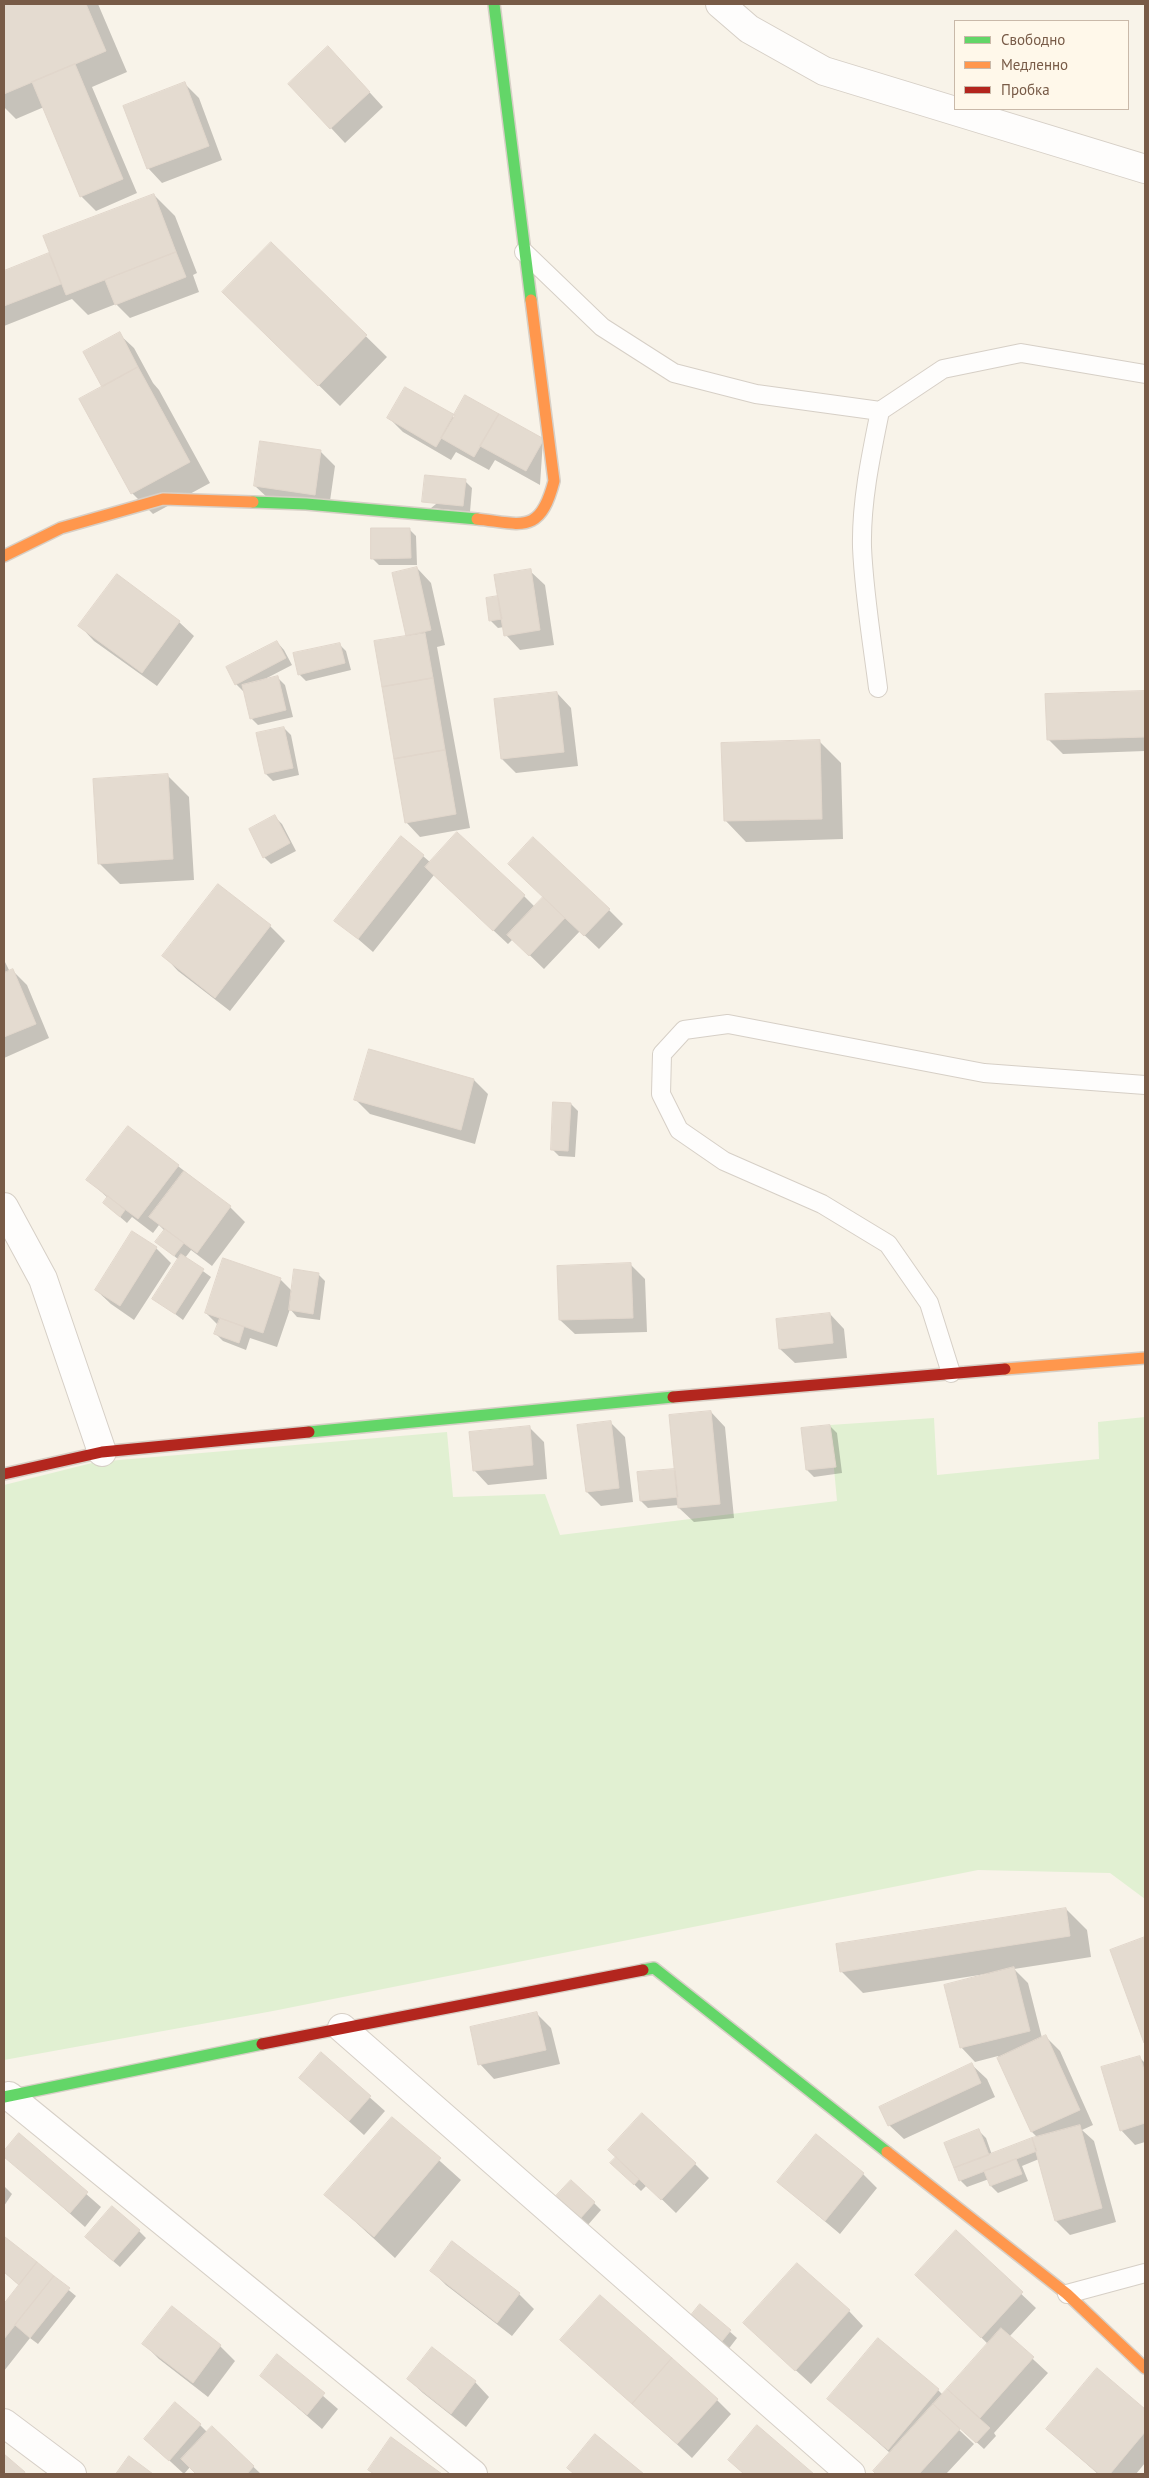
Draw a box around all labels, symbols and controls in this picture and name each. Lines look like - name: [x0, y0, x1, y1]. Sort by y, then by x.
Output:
- legend: [954, 20, 1129, 110]
- text: Свободно: [1001, 30, 1065, 49]
- text: Медленно: [1001, 55, 1068, 74]
- text: Пробка: [1001, 80, 1050, 99]

